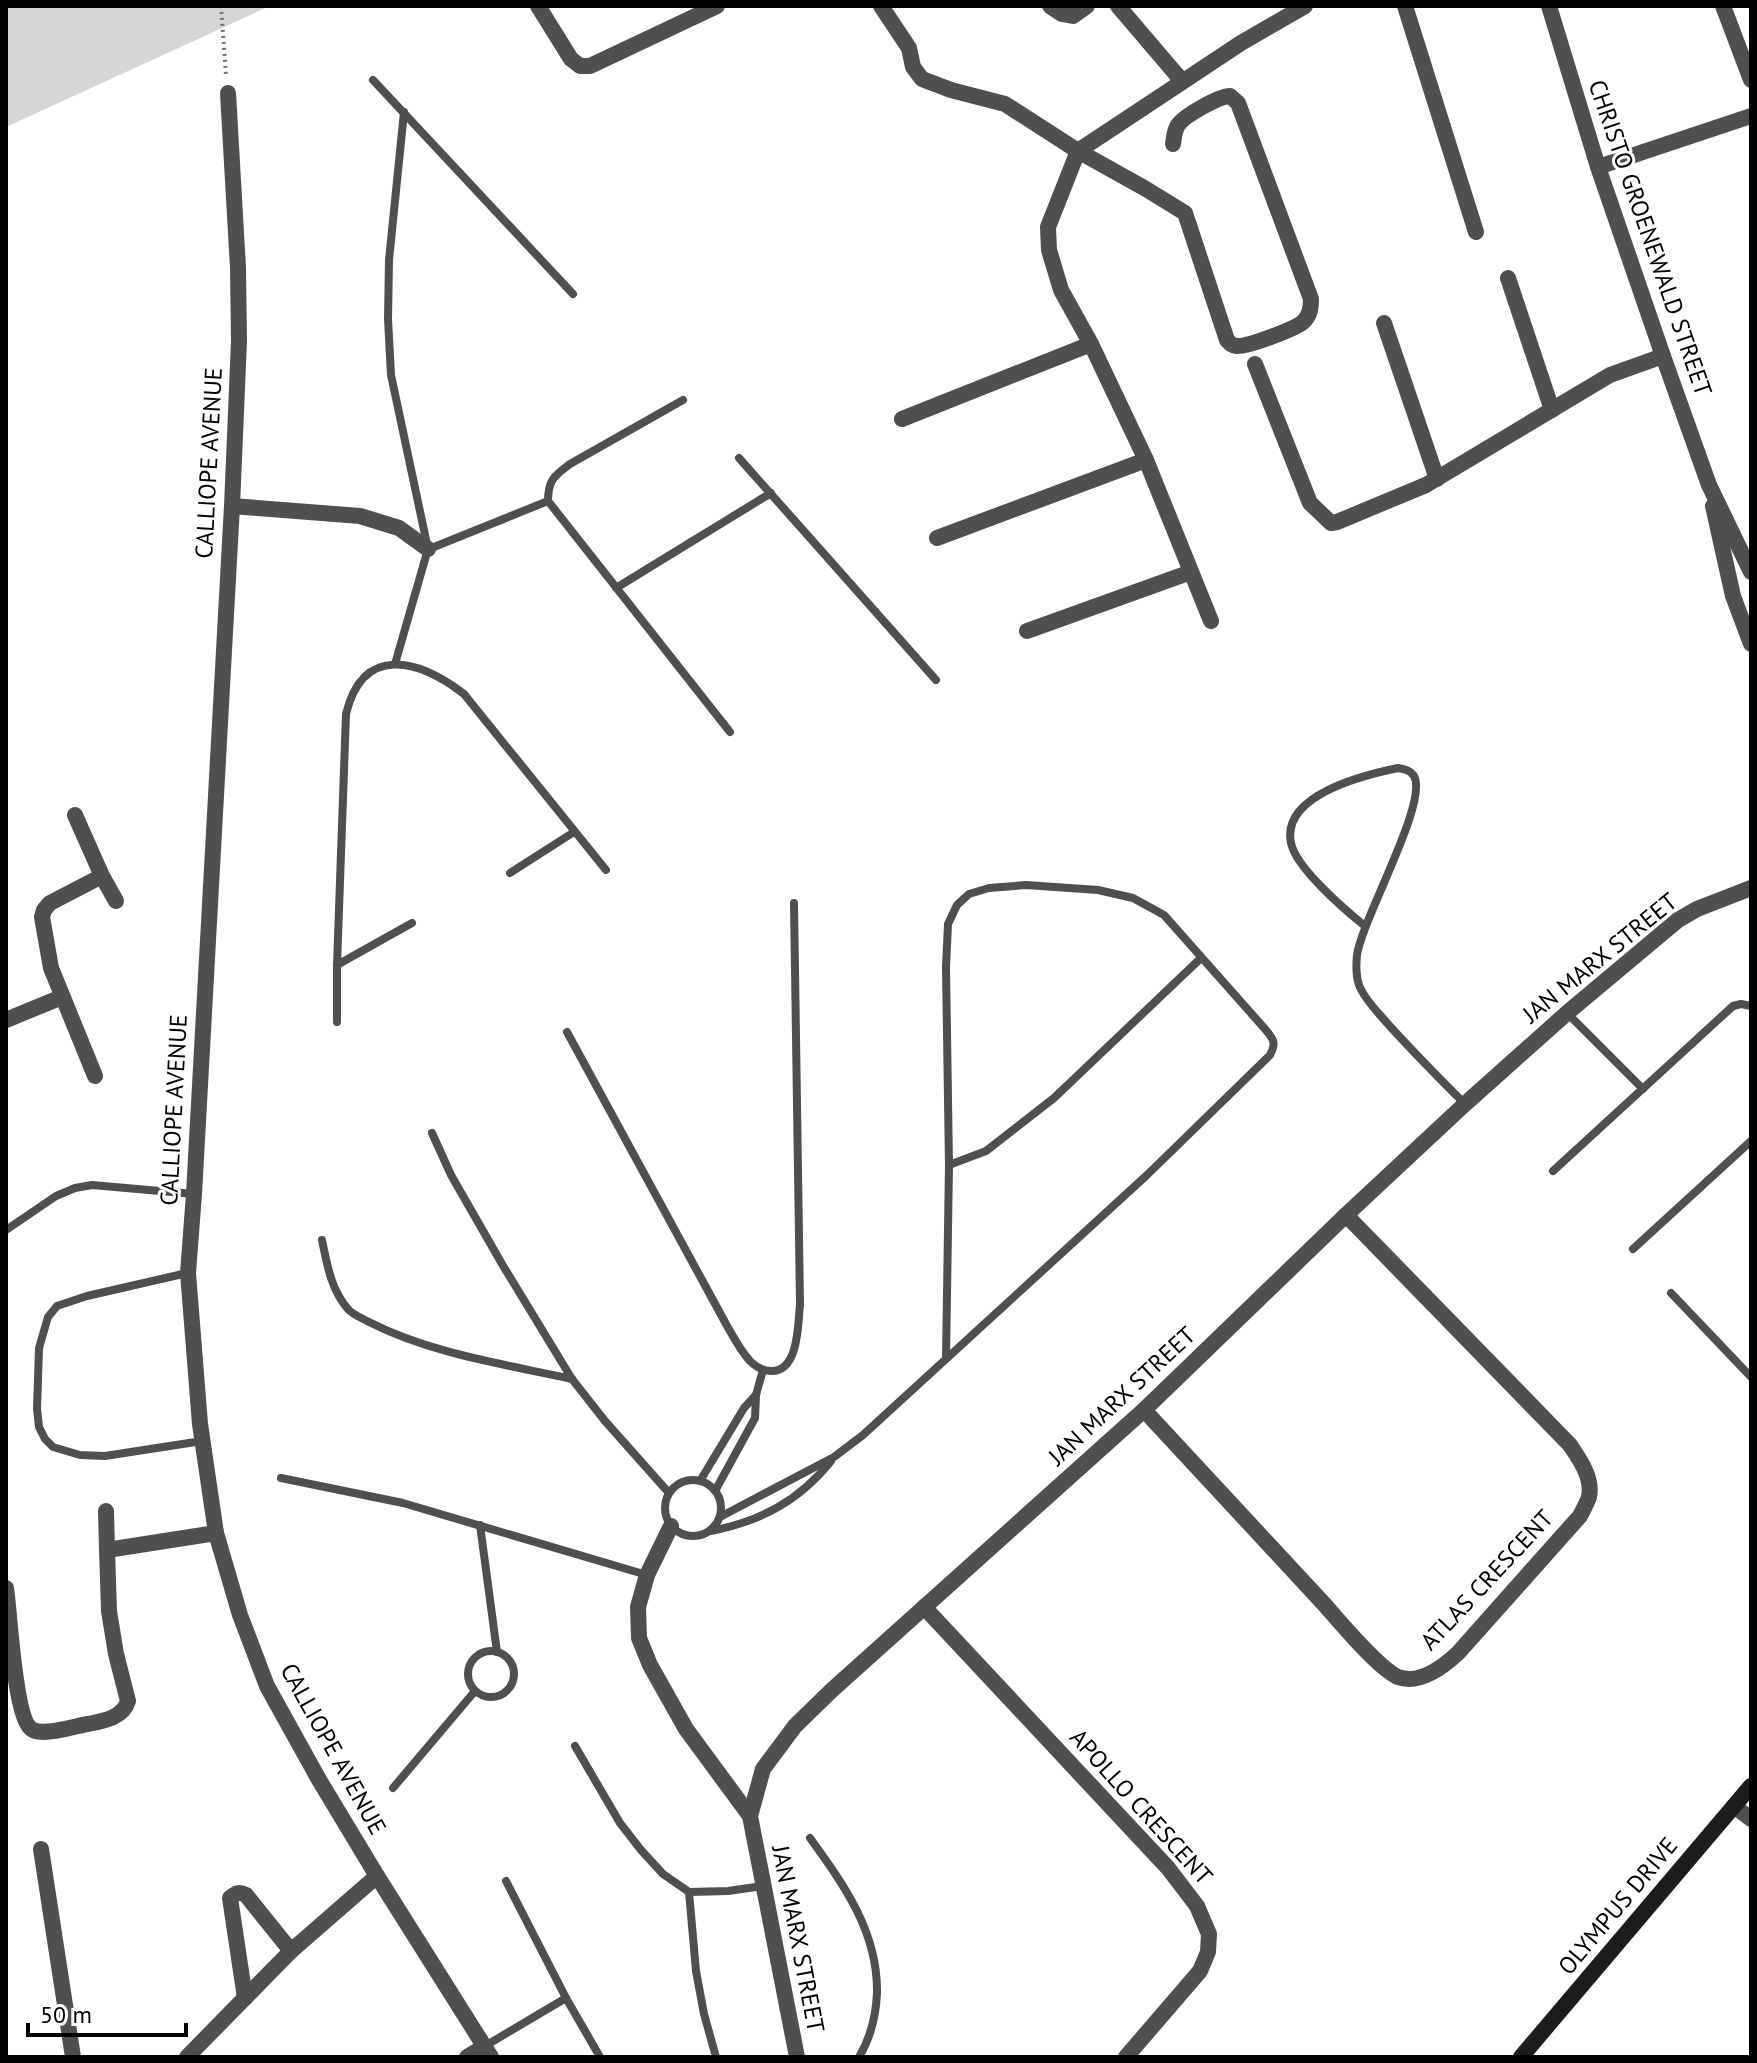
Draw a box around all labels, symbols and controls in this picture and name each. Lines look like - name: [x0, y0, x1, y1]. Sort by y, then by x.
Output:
- street label: CHRISTO GROENEWALD STREET: [1582, 76, 1719, 400]
- street label: CALLIOPE AVENUE: [188, 367, 229, 559]
- street label: JAN MARX STREET: [1515, 886, 1683, 1030]
- street label: CALLIOPE AVENUE: [153, 1014, 194, 1206]
- street label: JAN MARX STREET: [1041, 1320, 1202, 1472]
- street label: ATLAS CRESCENT: [1414, 1503, 1560, 1656]
- street label: CALLIOPE AVENUE: [274, 1658, 393, 1840]
- street label: APOLLO CRESCENT: [1063, 1722, 1220, 1891]
- street label: OLYMPUS DRIVE: [1551, 1830, 1684, 1981]
- street label: JAN MARX STREET: [765, 1842, 832, 2035]
- scale bar: [28, 1987, 186, 2037]
- text: 50 m: [40, 1999, 92, 2030]

